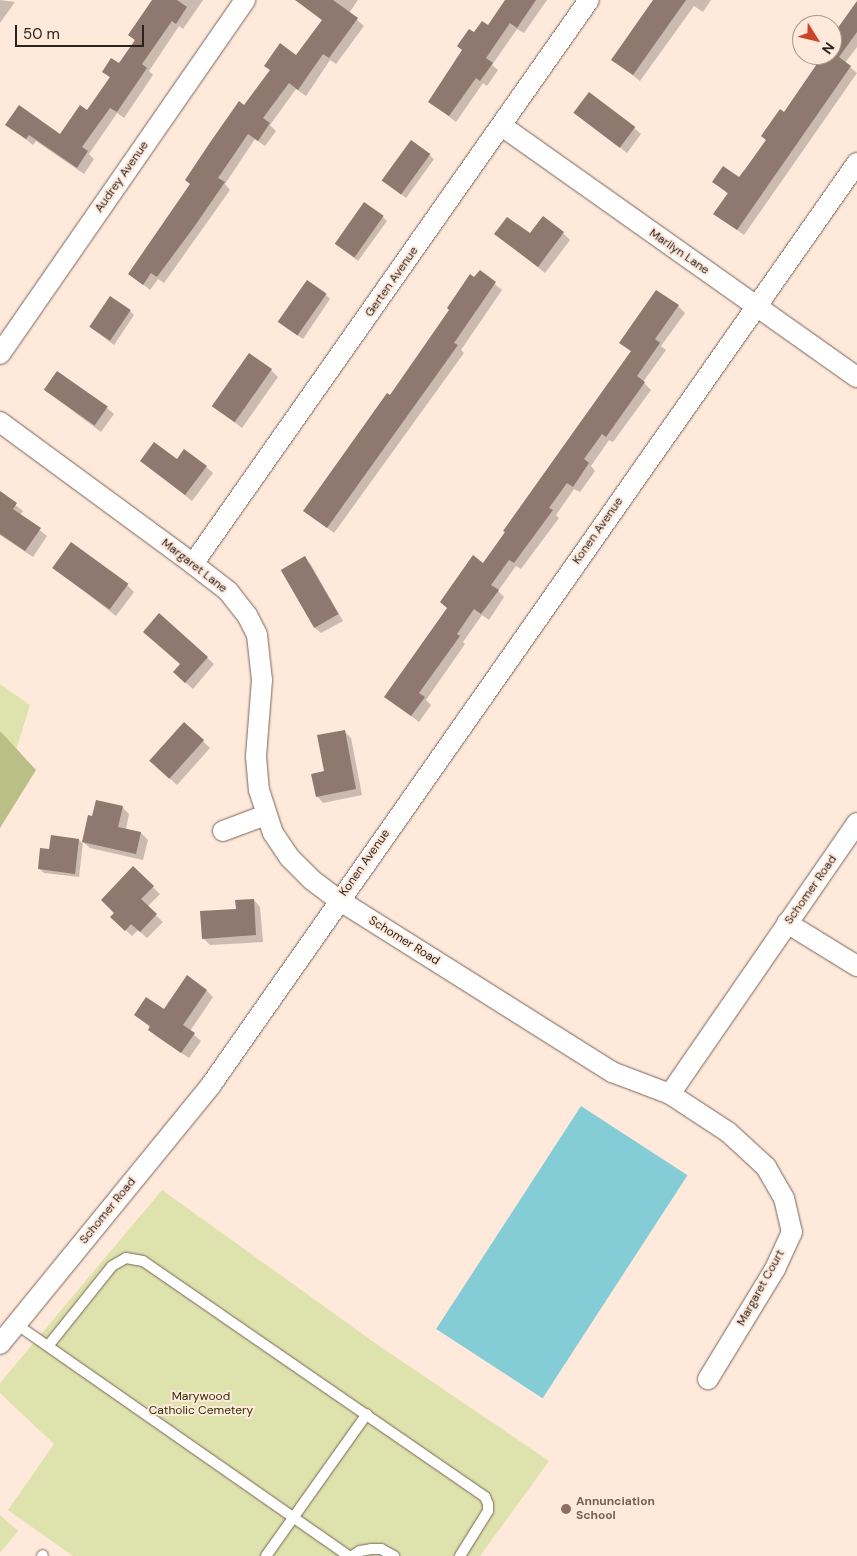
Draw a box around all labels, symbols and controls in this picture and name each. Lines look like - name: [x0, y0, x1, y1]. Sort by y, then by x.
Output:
- scale bar: [18, 15, 146, 47]
- north arrow: [792, 15, 842, 65]
- text: 50 m: [23, 24, 60, 44]
- text: N: [818, 39, 839, 58]
- street label: Audrey Avenue: [92, 139, 152, 215]
- street label: Marilyn Lane: [646, 226, 712, 278]
- street label: Gerten Avenue: [362, 244, 422, 320]
- street label: Konen Avenue: [570, 495, 626, 567]
- street label: Margaret Lane: [158, 536, 230, 596]
- street label: Konen Avenue: [337, 827, 393, 899]
- street label: Schomer Road: [782, 853, 840, 927]
- street label: Schomer Road: [366, 913, 442, 969]
- street label: Schomer Road: [77, 1175, 139, 1247]
- street label: Margaret Court: [734, 1248, 788, 1328]
- park label: Marywood Catholic Cemetery: [149, 1390, 253, 1418]
- place label: Annunciation School: [576, 1495, 655, 1523]
- marker: Annunciation School: [560, 1503, 572, 1515]

